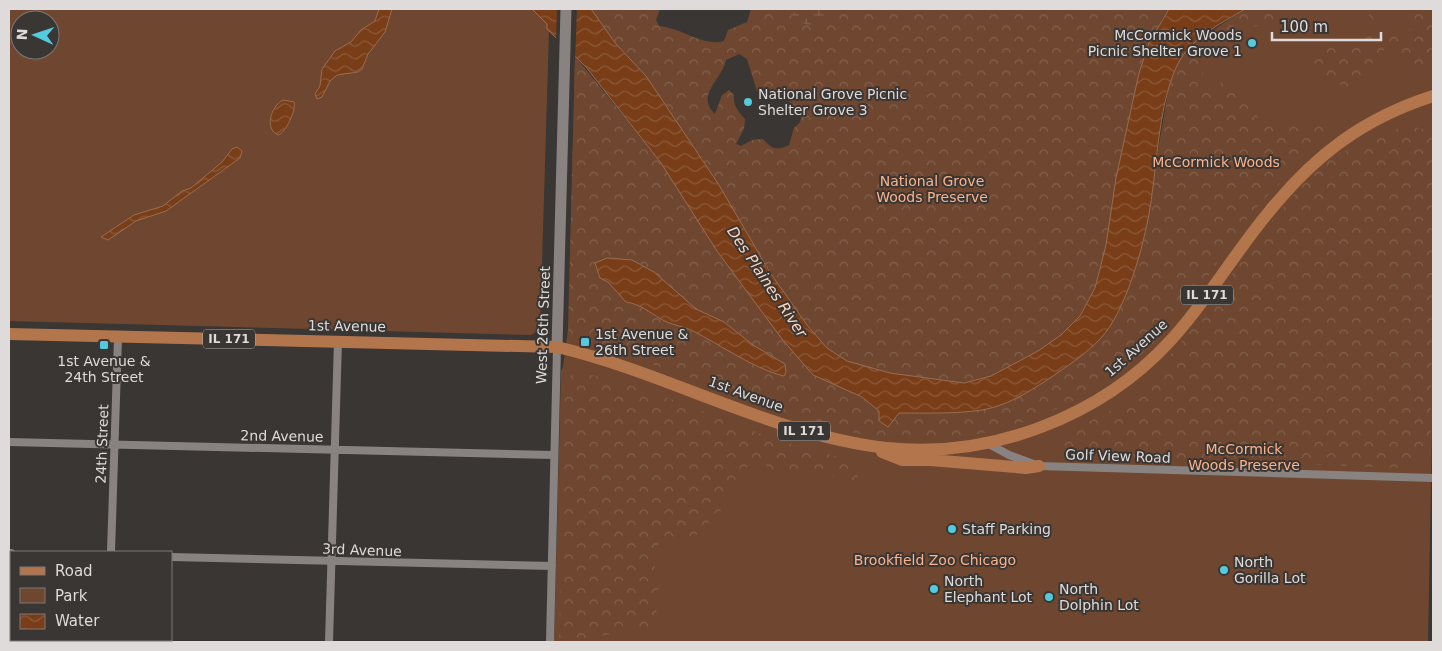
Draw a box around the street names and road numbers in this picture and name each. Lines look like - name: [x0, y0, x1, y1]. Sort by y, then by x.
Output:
- street label: West 26th Street: [533, 265, 553, 384]
- road number: IL 171: [1181, 286, 1233, 304]
- street label: 1st Avenue: [1102, 316, 1170, 380]
- street label: 1st Avenue: [308, 317, 386, 335]
- road number: IL 171: [203, 329, 255, 348]
- street label: 1st Avenue: [707, 373, 785, 415]
- street label: 24th Street: [93, 404, 111, 484]
- road number: IL 171: [778, 422, 830, 441]
- street label: 2nd Avenue: [240, 427, 324, 445]
- street label: Golf View Road: [1065, 446, 1171, 466]
- street label: 3rd Avenue: [322, 541, 402, 559]

